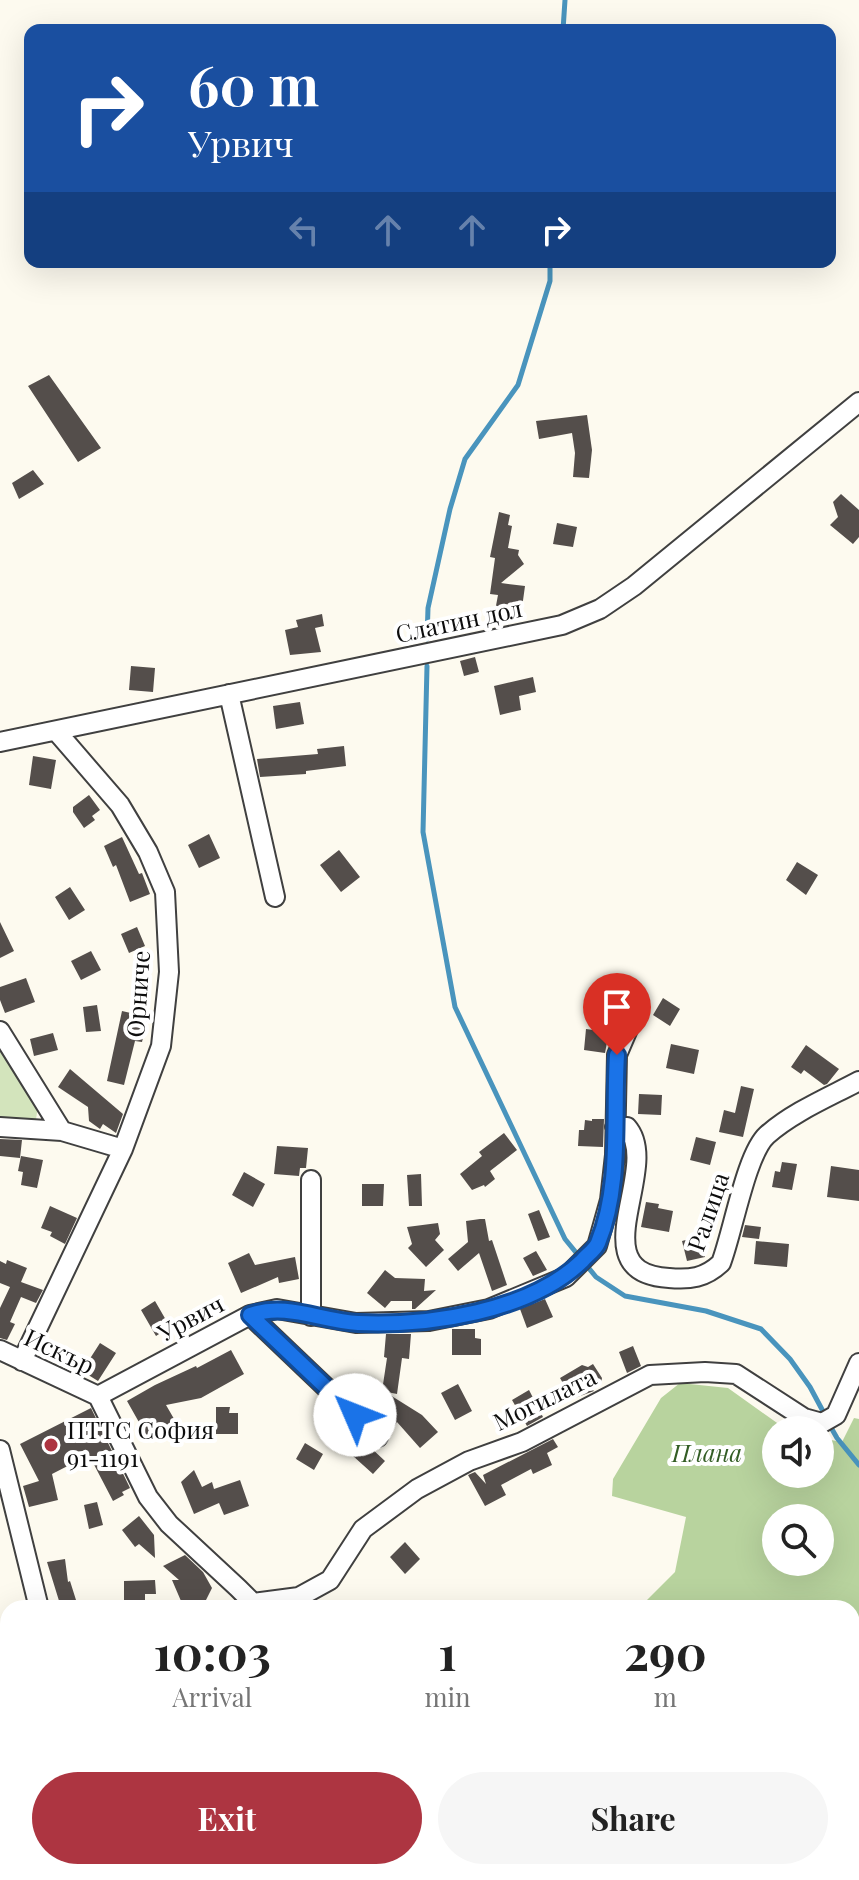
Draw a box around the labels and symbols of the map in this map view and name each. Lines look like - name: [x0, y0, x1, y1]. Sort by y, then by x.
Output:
- street label: Слатин дол: [392, 591, 525, 649]
- street label: Орниче: [118, 949, 156, 1038]
- pin: [583, 973, 651, 1055]
- street label: Ралица: [679, 1168, 735, 1255]
- street label: Урвич: [151, 1287, 229, 1348]
- street label: Искър: [20, 1320, 100, 1380]
- street label: Могилата: [487, 1360, 601, 1437]
- position arrow: [313, 1373, 397, 1457]
- place label: ПТТС София 91-1191: [67, 1413, 214, 1473]
- marker: ПТТС София 91-1191: [42, 1436, 60, 1454]
- park label: Плана: [671, 1436, 742, 1468]

